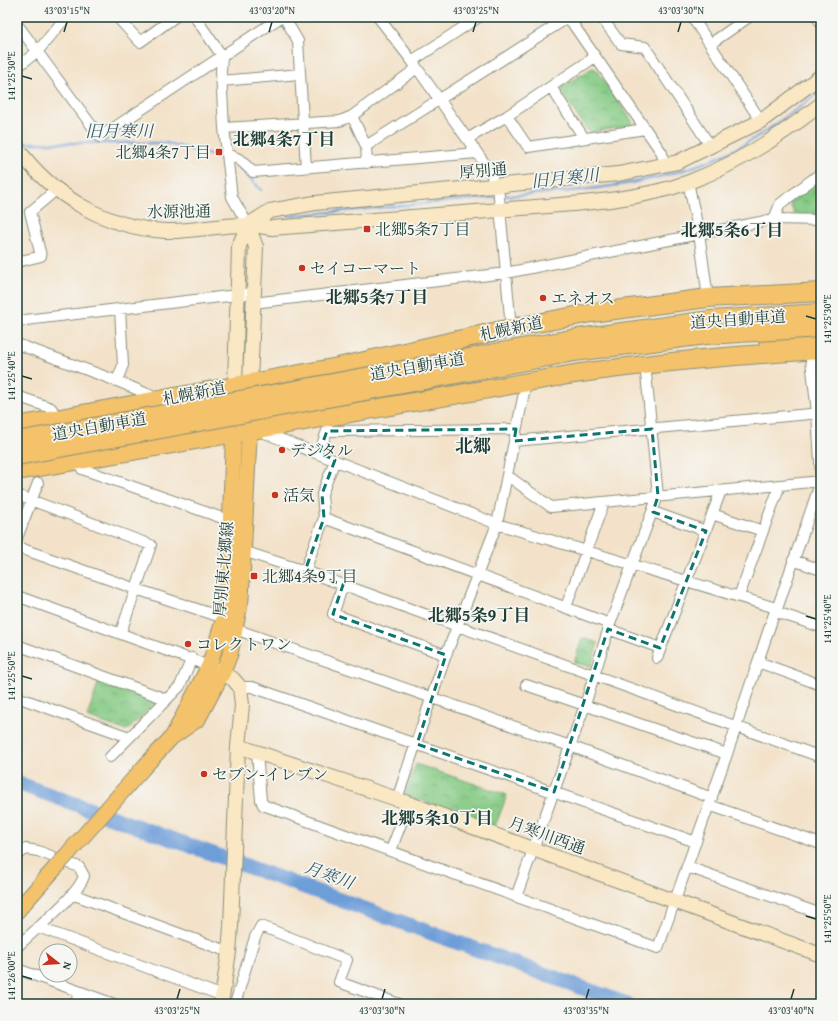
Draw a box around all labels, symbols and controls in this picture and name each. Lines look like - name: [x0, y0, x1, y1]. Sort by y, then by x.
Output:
- text: 43°03'15"N: [44, 3, 90, 18]
- text: 43°03'20"N: [249, 3, 295, 18]
- text: 43°03'25"N: [453, 3, 499, 18]
- text: 43°03'30"N: [658, 3, 704, 18]
- text: 141°25'30"E: [4, 51, 19, 101]
- water label: 旧月寒川: [85, 118, 155, 143]
- district label: 北郷4条7丁目: [233, 126, 335, 151]
- place label: 北郷4条7丁目: [116, 140, 211, 164]
- marker: 北郷4条7丁目: [214, 147, 224, 157]
- street label: 厚別通: [458, 156, 508, 184]
- water label: 旧月寒川: [530, 161, 602, 193]
- street label: 水源池通: [147, 198, 211, 224]
- place label: 北郷5条7丁目: [375, 217, 470, 241]
- district label: 北郷5条6丁目: [681, 217, 783, 242]
- marker: 北郷5条7丁目: [362, 224, 372, 234]
- place label: セイコーマート: [310, 256, 421, 280]
- marker: セイコーマート: [297, 263, 307, 273]
- district label: 北郷5条7丁目: [326, 284, 428, 309]
- place label: エネオス: [551, 286, 615, 310]
- marker: エネオス: [538, 293, 548, 303]
- text: 141°25'30"E: [820, 294, 835, 344]
- street label: 道央自動車道: [689, 304, 787, 334]
- street label: 札幌新道: [477, 310, 545, 346]
- street label: 道央自動車道: [368, 346, 466, 386]
- text: 141°25'40"E: [4, 351, 19, 401]
- street label: 札幌新道: [160, 375, 228, 411]
- street label: 道央自動車道: [50, 406, 148, 446]
- district label: 北郷: [455, 432, 491, 459]
- place label: デジタル: [290, 438, 353, 462]
- marker: デジタル: [277, 445, 287, 455]
- place label: 活気: [283, 483, 315, 507]
- marker: 活気: [270, 490, 280, 500]
- street label: 厚別東北郷線: [207, 520, 239, 618]
- place label: 北郷4条9丁目: [262, 564, 357, 588]
- marker: 北郷4条9丁目: [249, 571, 259, 581]
- text: 141°25'40"E: [820, 594, 835, 644]
- district label: 北郷5条9丁目: [428, 602, 530, 627]
- place label: コレクトワン: [196, 632, 292, 656]
- marker: コレクトワン: [183, 639, 193, 649]
- text: 141°25'50"E: [4, 651, 19, 701]
- place label: セブン-イレブン: [212, 762, 328, 786]
- marker: セブン-イレブン: [199, 769, 209, 779]
- district label: 北郷5条10丁目: [381, 805, 493, 830]
- street label: 月寒川西通: [505, 810, 589, 860]
- water label: 月寒川: [301, 854, 359, 896]
- text: 141°25'50"E: [820, 894, 835, 944]
- north arrow: [38, 943, 78, 983]
- text: 141°26'00"E: [4, 951, 19, 1001]
- text: N: [59, 960, 76, 972]
- text: 43°03'25"N: [154, 1003, 200, 1018]
- text: 43°03'30"N: [359, 1003, 405, 1018]
- text: 43°03'35"N: [563, 1003, 609, 1018]
- text: 43°03'40"N: [768, 1003, 814, 1018]

